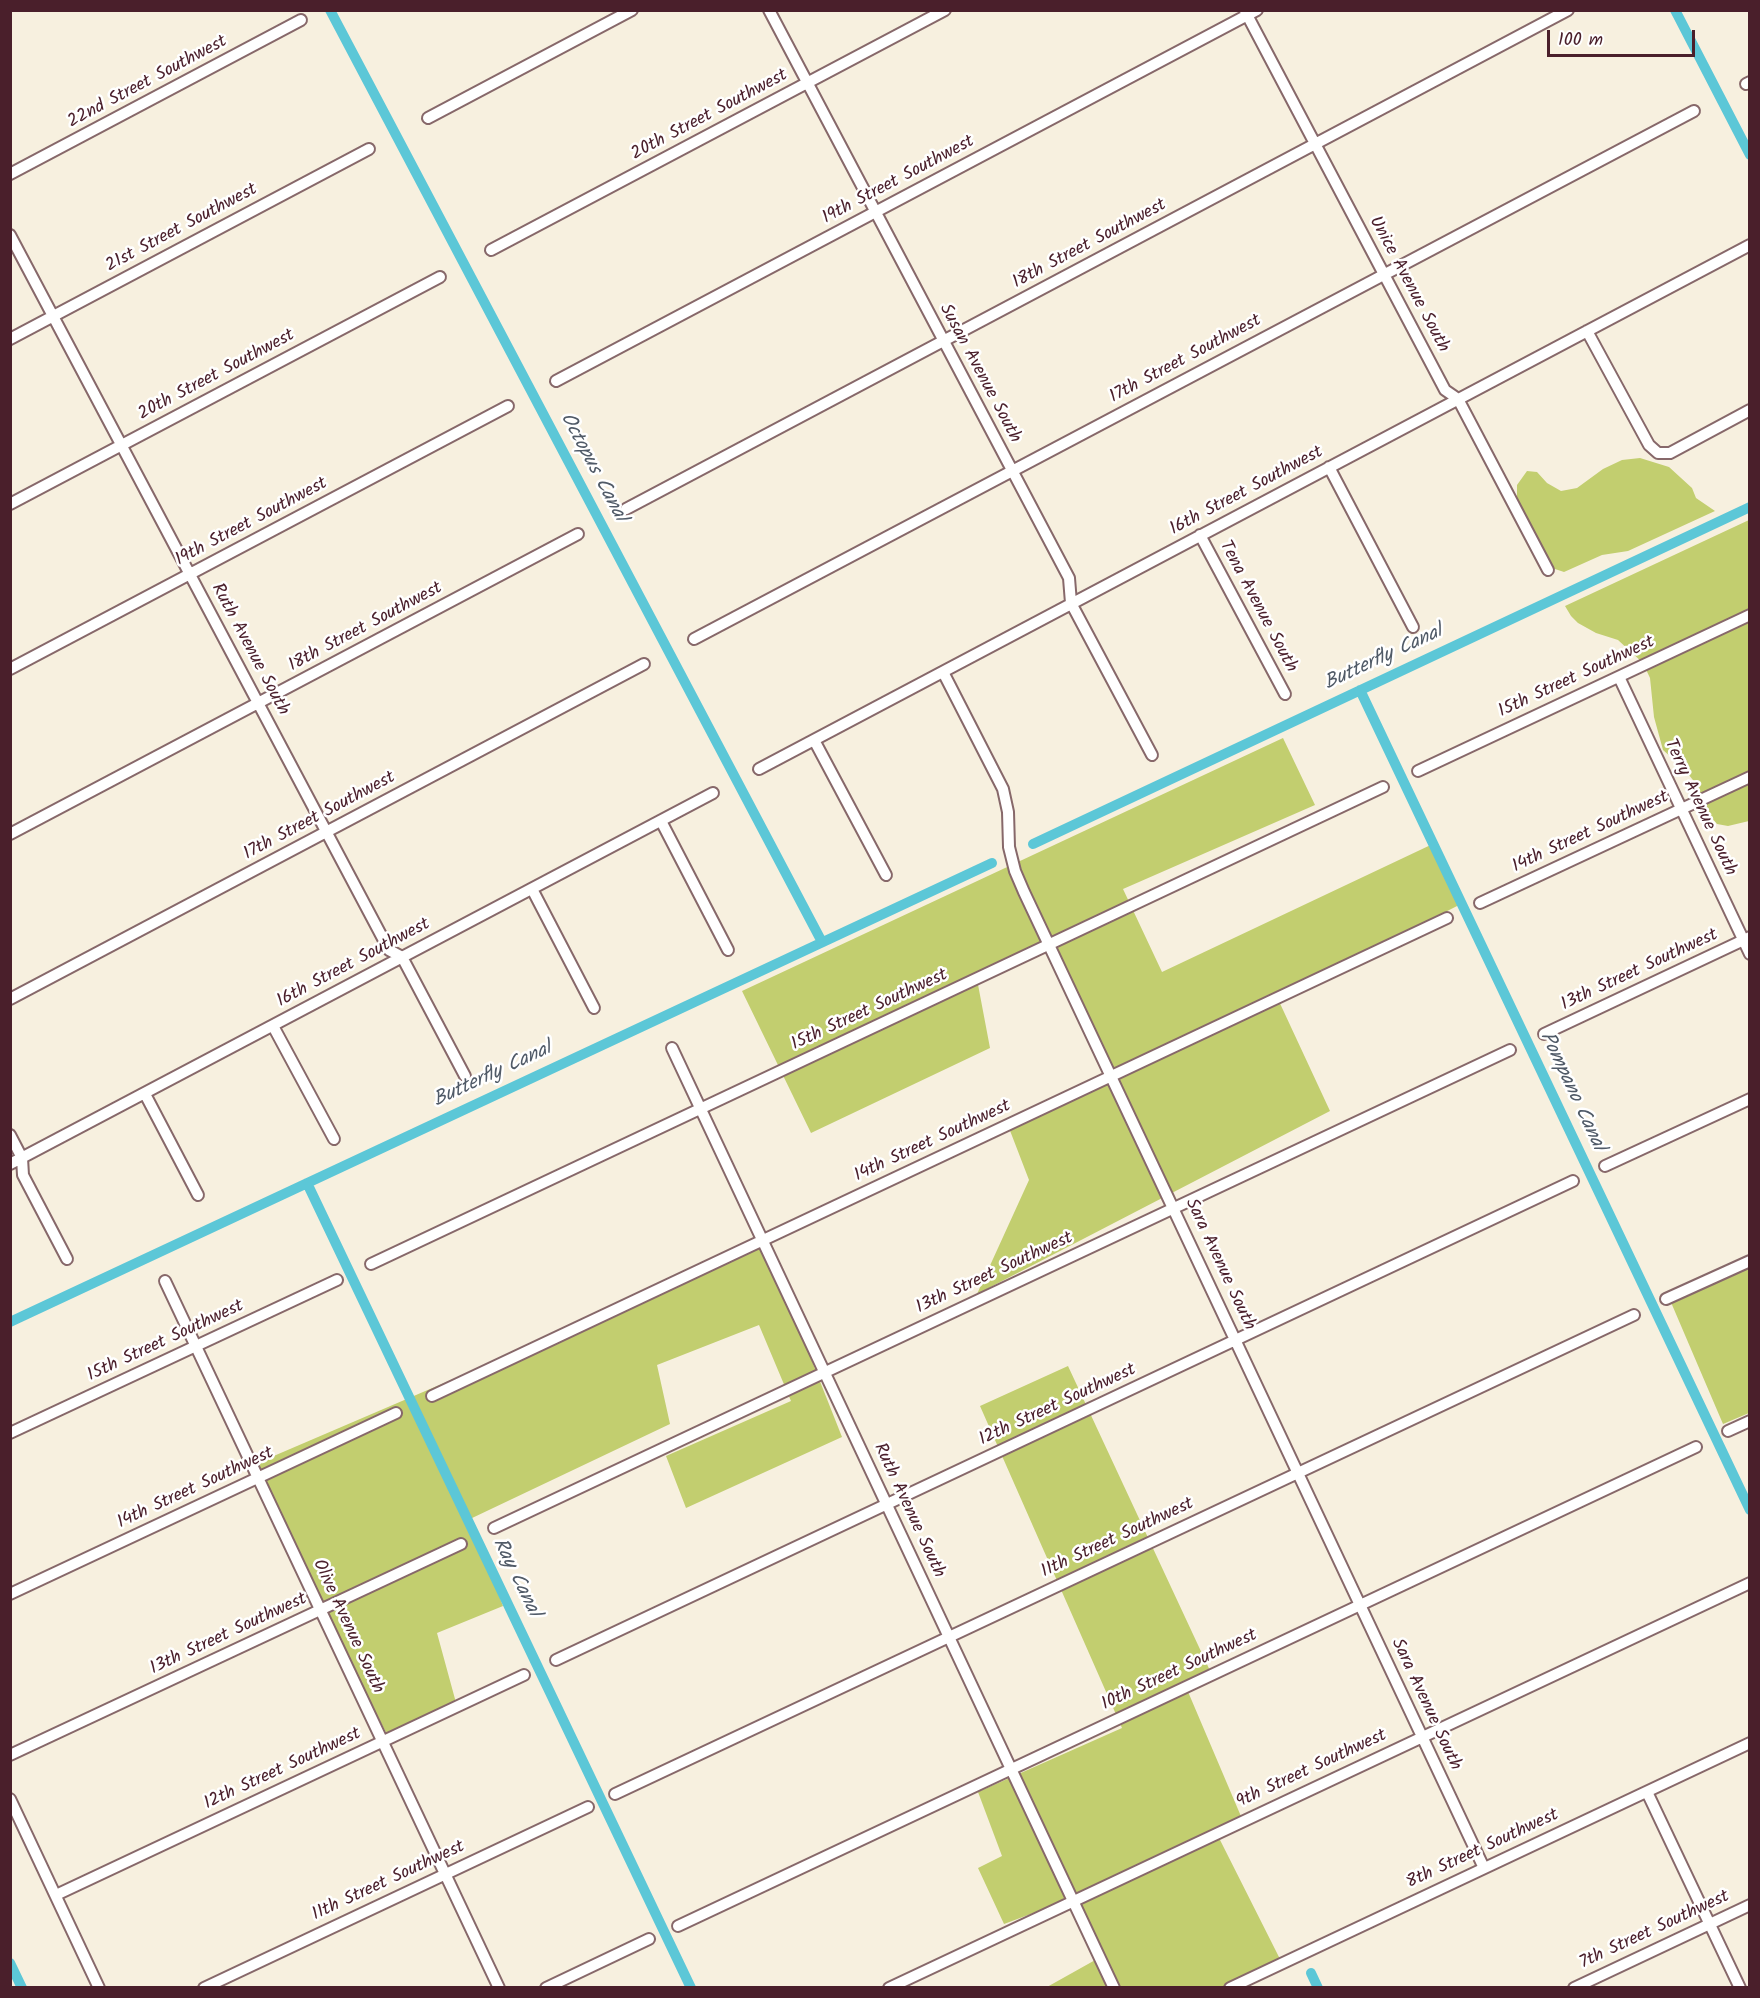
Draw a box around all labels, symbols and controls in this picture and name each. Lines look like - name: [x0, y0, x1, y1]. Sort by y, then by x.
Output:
- scale bar: [1550, 18, 1698, 56]
- text: 100 m: [1558, 26, 1603, 55]
- street label: 22nd Street Southwest: [65, 32, 231, 134]
- street label: 20th Street Southwest: [628, 66, 792, 166]
- street label: 19th Street Southwest: [819, 132, 979, 230]
- street label: 21st Street Southwest: [102, 180, 262, 278]
- street label: 18th Street Southwest: [1009, 195, 1171, 295]
- street label: Unice Avenue South: [1363, 213, 1453, 357]
- street label: Susan Avenue South: [933, 301, 1025, 447]
- street label: 17th Street Southwest: [1107, 311, 1265, 409]
- street label: 20th Street Southwest: [135, 326, 299, 426]
- water label: Octopus Canal: [553, 409, 631, 527]
- street label: 16th Street Southwest: [1167, 443, 1327, 541]
- street label: 19th Street Southwest: [172, 474, 332, 572]
- street label: Tena Avenue South: [1213, 537, 1301, 677]
- street label: 18th Street Southwest: [285, 578, 447, 678]
- street label: Ruth Avenue South: [205, 580, 293, 720]
- water label: Butterfly Canal: [1321, 621, 1447, 697]
- street label: 15th Street Southwest: [1495, 632, 1659, 724]
- street label: Terry Avenue South: [1658, 736, 1740, 880]
- street label: 17th Street Southwest: [241, 768, 399, 866]
- street label: 14th Street Southwest: [1509, 787, 1673, 879]
- street label: 16th Street Southwest: [274, 915, 434, 1013]
- street label: 13th Street Southwest: [1558, 925, 1722, 1017]
- street label: 15th Street Southwest: [788, 965, 952, 1057]
- water label: Pompano Canal: [1533, 1029, 1609, 1155]
- water label: Butterfly Canal: [430, 1038, 556, 1114]
- street label: 14th Street Southwest: [851, 1096, 1015, 1188]
- street label: Sara Avenue South: [1179, 1196, 1259, 1334]
- street label: 13th Street Southwest: [913, 1228, 1077, 1320]
- street label: 15th Street Southwest: [84, 1296, 248, 1388]
- street label: 12th Street Southwest: [976, 1360, 1140, 1452]
- street label: Ruth Avenue South: [867, 1440, 949, 1582]
- street label: 14th Street Southwest: [114, 1443, 278, 1535]
- street label: 11th Street Southwest: [1038, 1494, 1198, 1584]
- water label: Ray Canal: [486, 1535, 544, 1621]
- street label: Olive Avenue South: [306, 1556, 388, 1698]
- street label: 13th Street Southwest: [147, 1589, 311, 1681]
- street label: 10th Street Southwest: [1099, 1625, 1261, 1717]
- street label: Sara Avenue South: [1385, 1636, 1465, 1774]
- street label: 12th Street Southwest: [201, 1724, 365, 1816]
- street label: 9th Street Southwest: [1233, 1726, 1391, 1814]
- street label: 8th Street Southwest: [1403, 1805, 1563, 1895]
- street label: 11th Street Southwest: [309, 1837, 469, 1927]
- street label: 7th Street Southwest: [1577, 1887, 1733, 1975]

